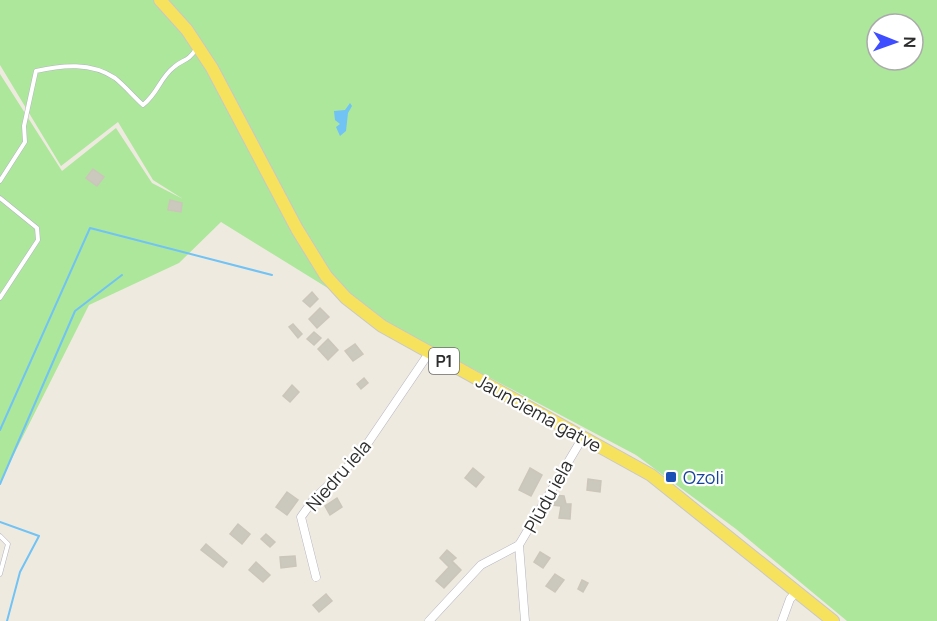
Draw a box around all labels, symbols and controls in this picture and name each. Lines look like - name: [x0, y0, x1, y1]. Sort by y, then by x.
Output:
- north arrow: [865, 12, 925, 72]
- text: N: [899, 36, 921, 48]
- road number: P1: [429, 348, 459, 374]
- street label: Jaunciema gatve: [472, 369, 606, 457]
- street label: Niedru iela: [300, 434, 376, 516]
- street label: Plūdu iela: [518, 455, 578, 537]
- place label: Ozoli: [683, 465, 724, 489]
- marker: Ozoli: [664, 470, 678, 484]

